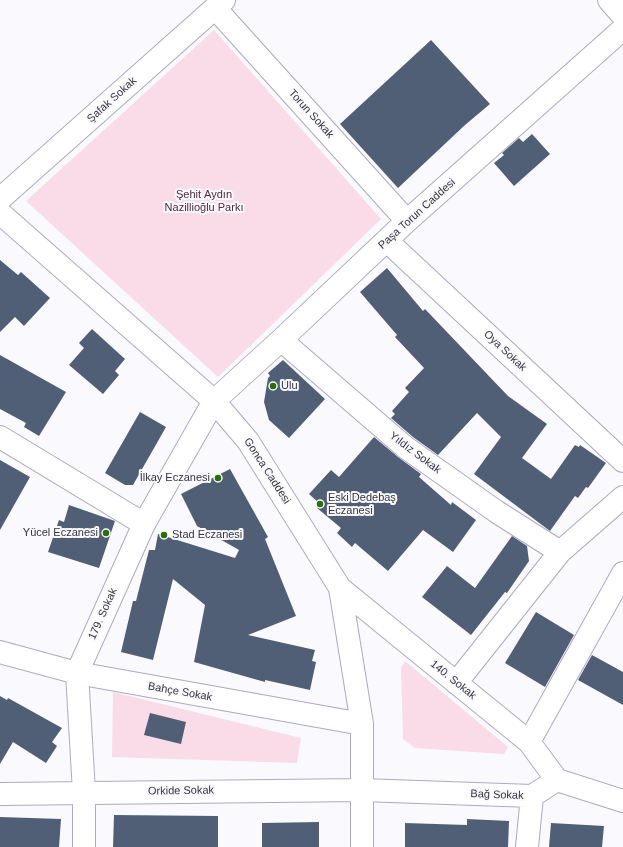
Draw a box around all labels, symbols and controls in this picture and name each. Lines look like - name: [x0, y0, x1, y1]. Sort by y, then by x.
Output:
- street label: Şafak Sokak: [85, 74, 139, 126]
- street label: Torun Sokak: [286, 87, 336, 141]
- street label: Paşa Torun Caddesi: [376, 176, 458, 252]
- park label: Şehit Aydın Nazillioğlu Parkı: [165, 188, 243, 214]
- street label: Oya Sokak: [481, 328, 529, 374]
- place label: Ulu: [281, 379, 298, 393]
- marker: Ulu: [268, 381, 278, 391]
- street label: Yıldız Sokak: [387, 429, 443, 477]
- street label: Gonca Caddesi: [241, 436, 293, 506]
- place label: İlkay Eczanesi: [140, 471, 210, 485]
- marker: İlkay Eczanesi: [213, 473, 223, 483]
- place label: Eski Dedebaş Eczanesi: [328, 491, 396, 517]
- marker: Eski Dedebaş Eczanesi: [315, 499, 325, 509]
- place label: Yücel Eczanesi: [23, 526, 98, 540]
- marker: Yücel Eczanesi: [101, 528, 111, 538]
- place label: Stad Eczanesi: [172, 528, 242, 542]
- marker: Stad Eczanesi: [159, 530, 169, 540]
- street label: 179. Sokak: [86, 586, 120, 642]
- street label: 140. Sokak: [427, 658, 479, 702]
- street label: Bahçe Sokak: [147, 680, 213, 704]
- street label: Orkide Sokak: [148, 784, 214, 798]
- street label: Bağ Sokak: [470, 787, 524, 803]

